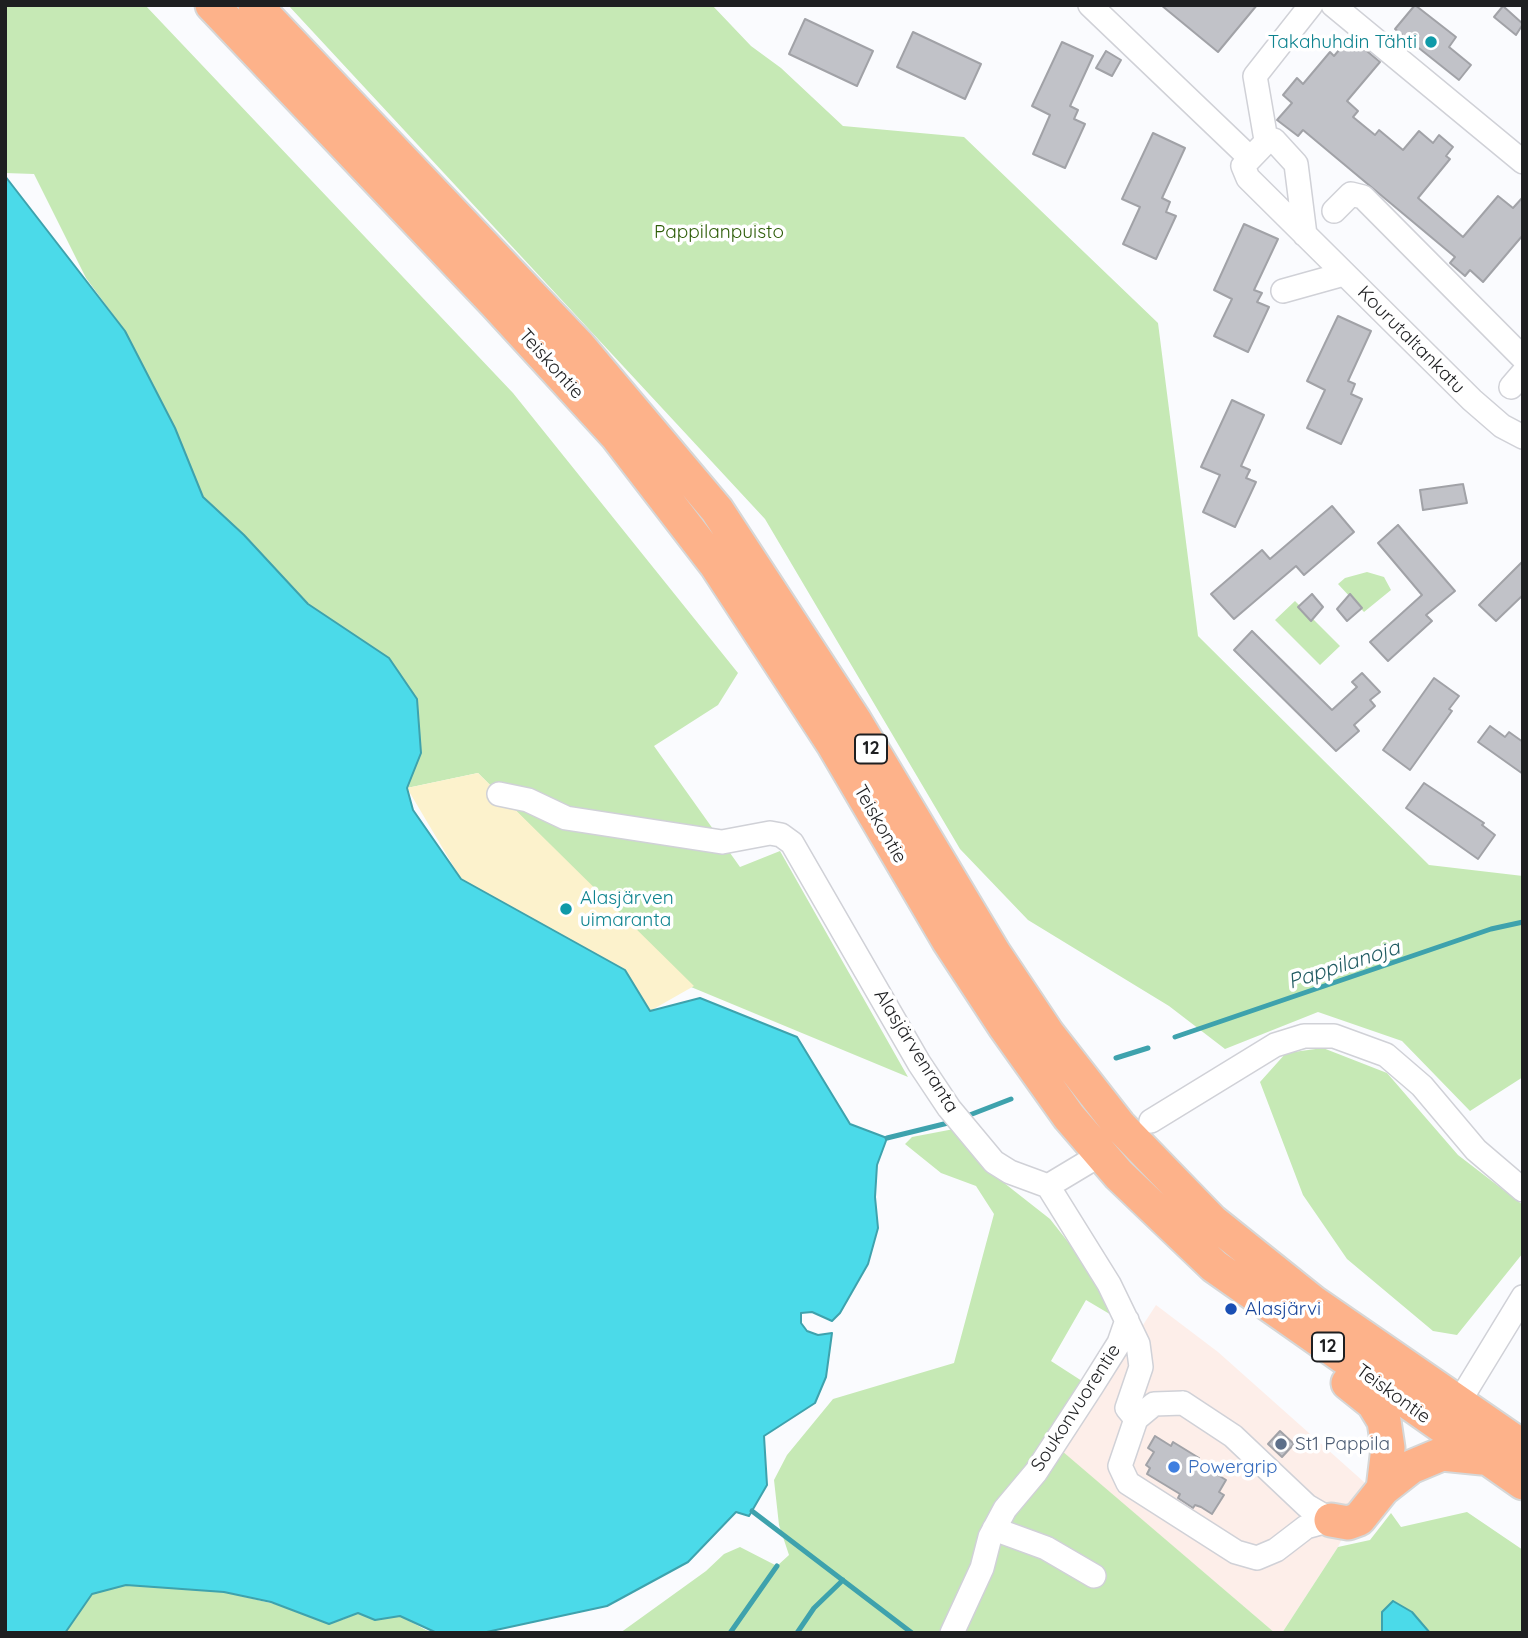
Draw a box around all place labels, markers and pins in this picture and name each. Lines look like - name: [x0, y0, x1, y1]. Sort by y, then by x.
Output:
- place label: Takahuhdin Tähti: [1268, 31, 1417, 53]
- marker: Takahuhdin Tähti: [1423, 34, 1439, 50]
- place label: Alasjärven uimaranta: [580, 887, 674, 931]
- marker: Alasjärven uimaranta: [558, 901, 574, 917]
- place label: Alasjärvi: [1245, 1298, 1321, 1320]
- marker: Alasjärvi: [1223, 1301, 1239, 1317]
- place label: St1 Pappila: [1295, 1433, 1390, 1455]
- marker: St1 Pappila: [1273, 1436, 1289, 1452]
- place label: Powergrip: [1188, 1456, 1277, 1478]
- marker: Powergrip: [1166, 1459, 1182, 1475]

